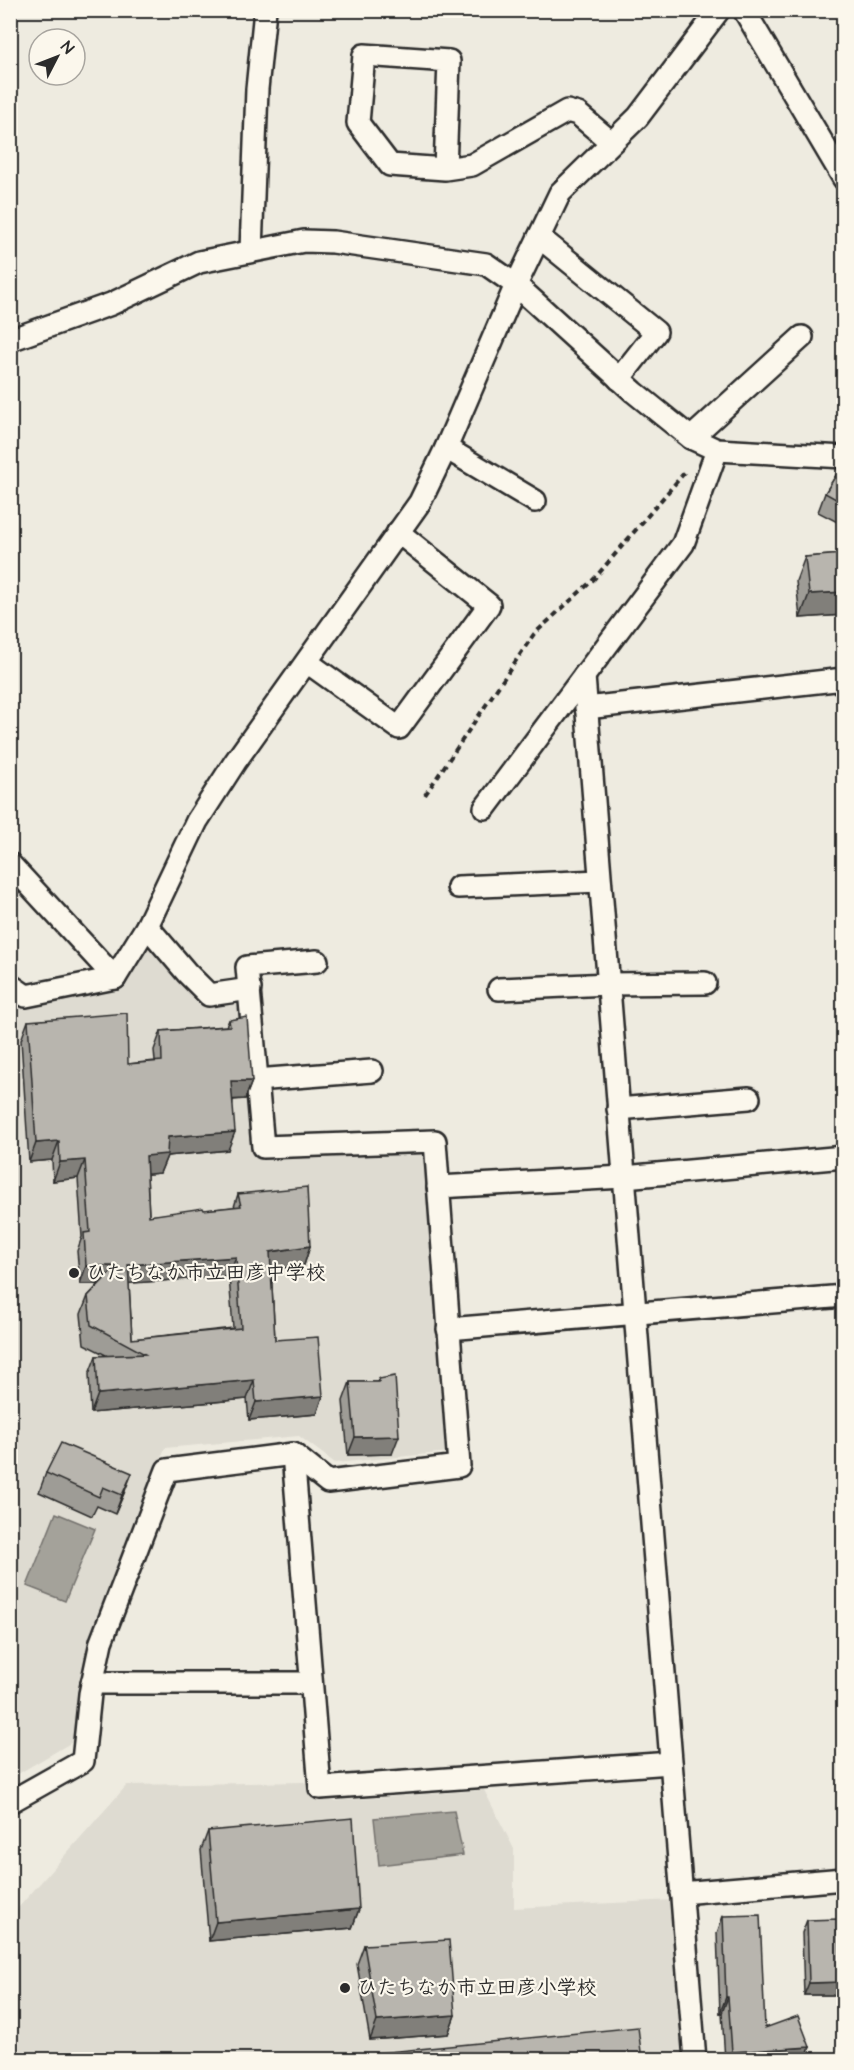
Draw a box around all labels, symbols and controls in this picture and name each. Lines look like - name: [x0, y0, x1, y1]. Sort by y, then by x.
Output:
- north arrow: [27, 27, 87, 87]
- text: N: [56, 37, 79, 59]
- place label: ひたちなか市立田彦中学校: [86, 1259, 326, 1287]
- marker: ひたちなか市立田彦中学校: [67, 1266, 81, 1280]
- place label: ひたちなか市立田彦小学校: [357, 1974, 597, 2002]
- marker: ひたちなか市立田彦小学校: [338, 1981, 352, 1995]

